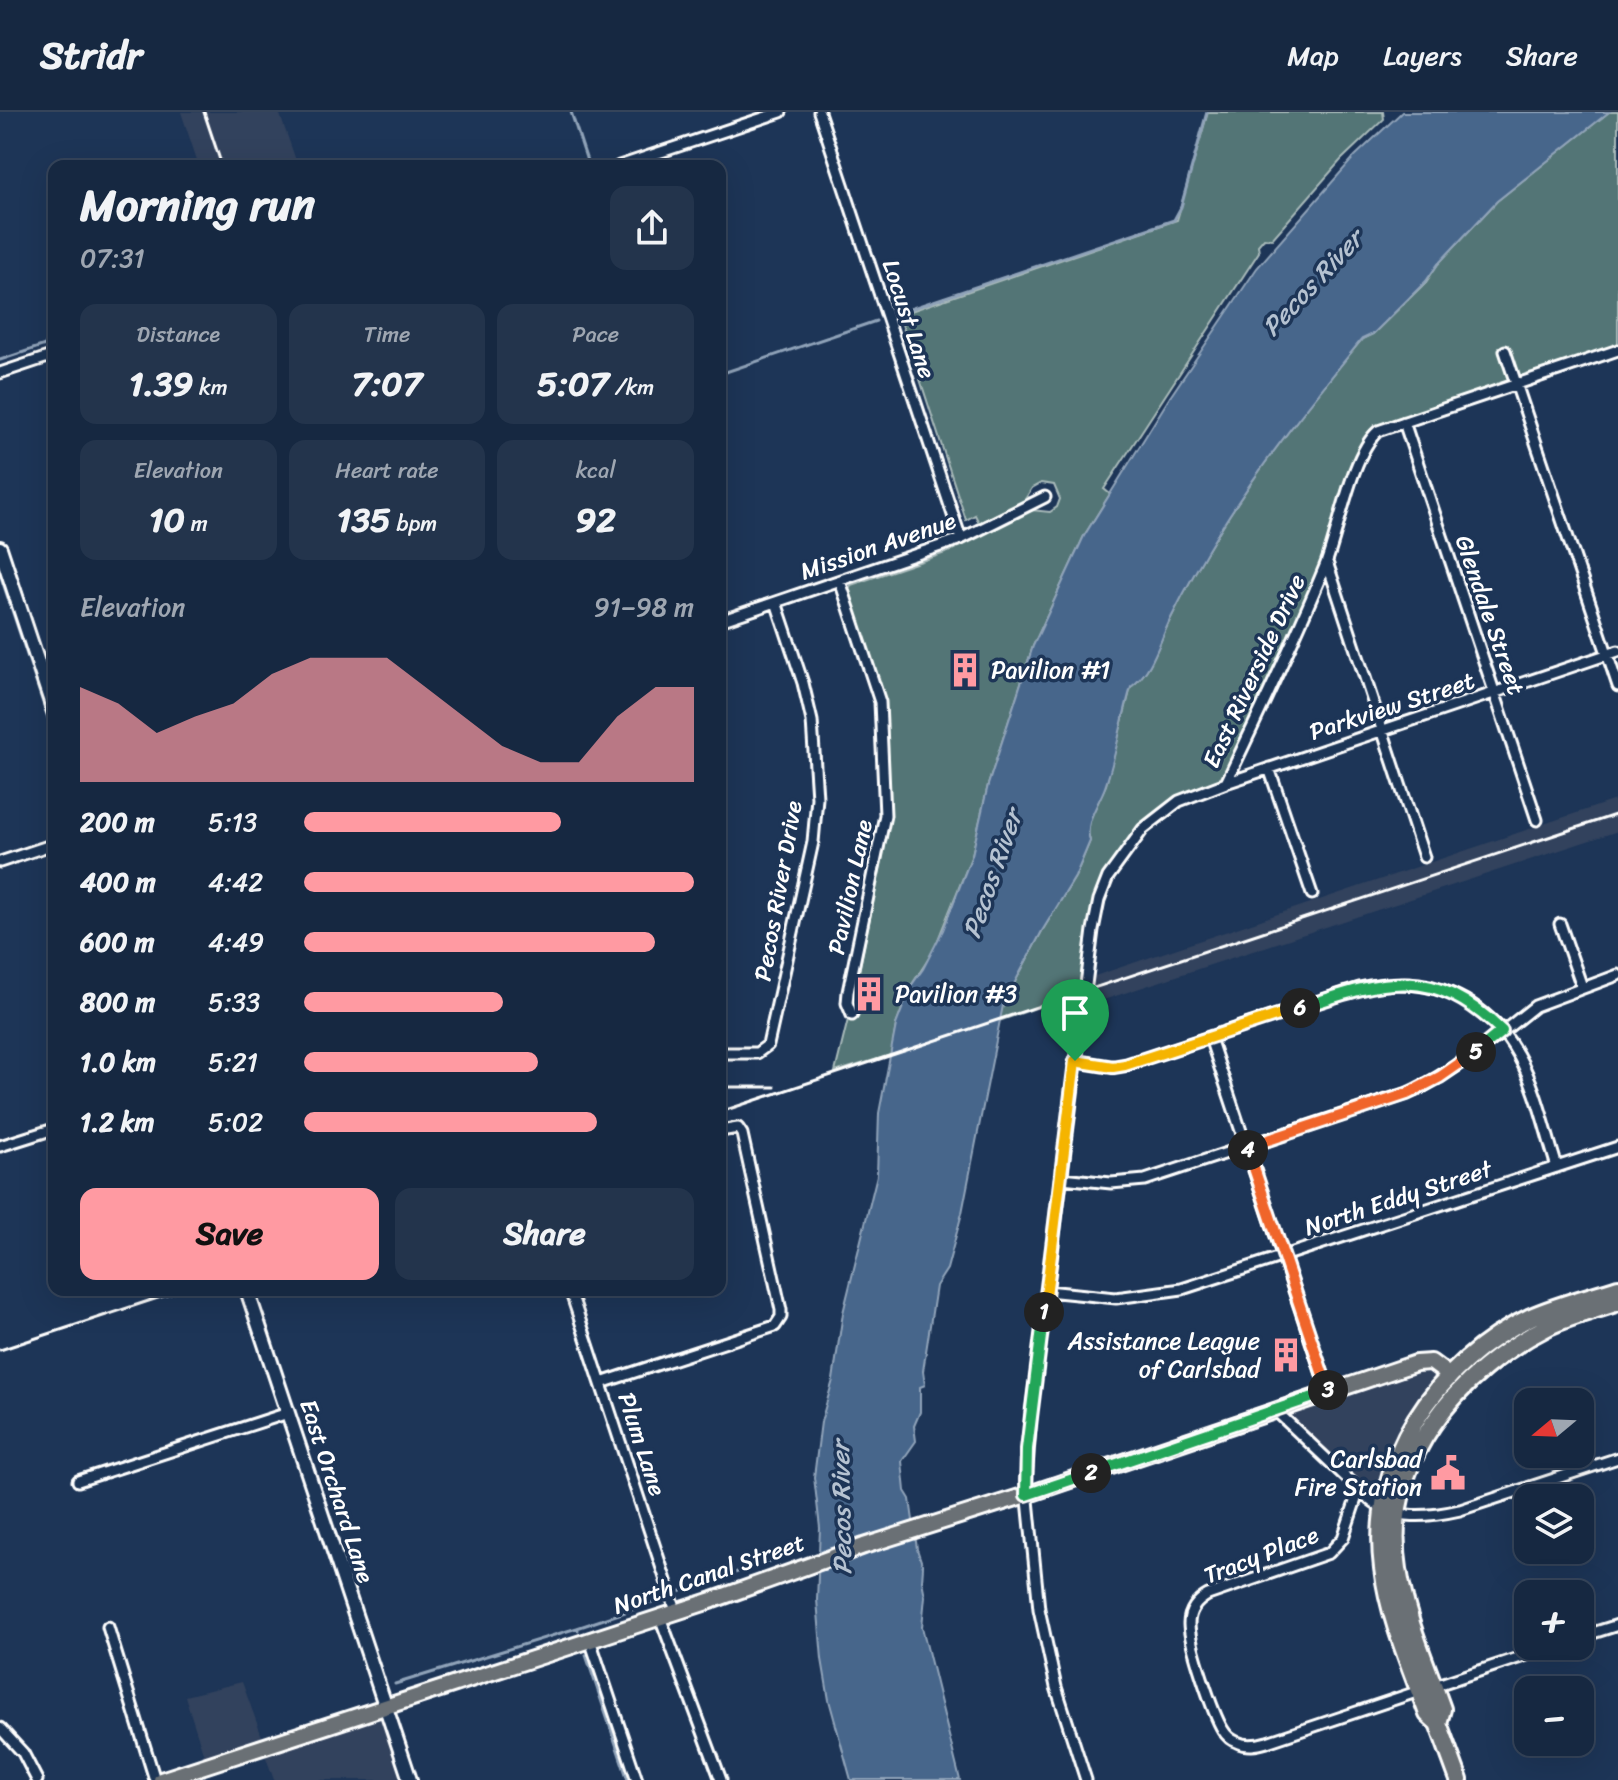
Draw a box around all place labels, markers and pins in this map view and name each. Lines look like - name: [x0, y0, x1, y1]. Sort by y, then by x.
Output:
- place label: Pavilion #1: [991, 649, 1110, 691]
- building icon: Pavilion #1: [946, 651, 984, 689]
- place label: Pavilion #3: [895, 973, 1017, 1015]
- building icon: Pavilion #3: [850, 975, 888, 1013]
- pin: [1041, 979, 1109, 1061]
- pin: 6: [1280, 988, 1320, 1028]
- pin: 5: [1456, 1032, 1496, 1072]
- pin: 4: [1228, 1130, 1268, 1170]
- pin: 1: [1024, 1292, 1064, 1332]
- place label: Assistance League of Carlsbad: [1067, 1320, 1261, 1390]
- building icon: Assistance League of Carlsbad: [1267, 1336, 1305, 1374]
- pin: 3: [1308, 1370, 1348, 1410]
- place label: Carlsbad Fire Station: [1295, 1438, 1423, 1508]
- pin: 2: [1071, 1453, 1111, 1493]
- public building icon: Carlsbad Fire Station: [1429, 1454, 1467, 1492]

